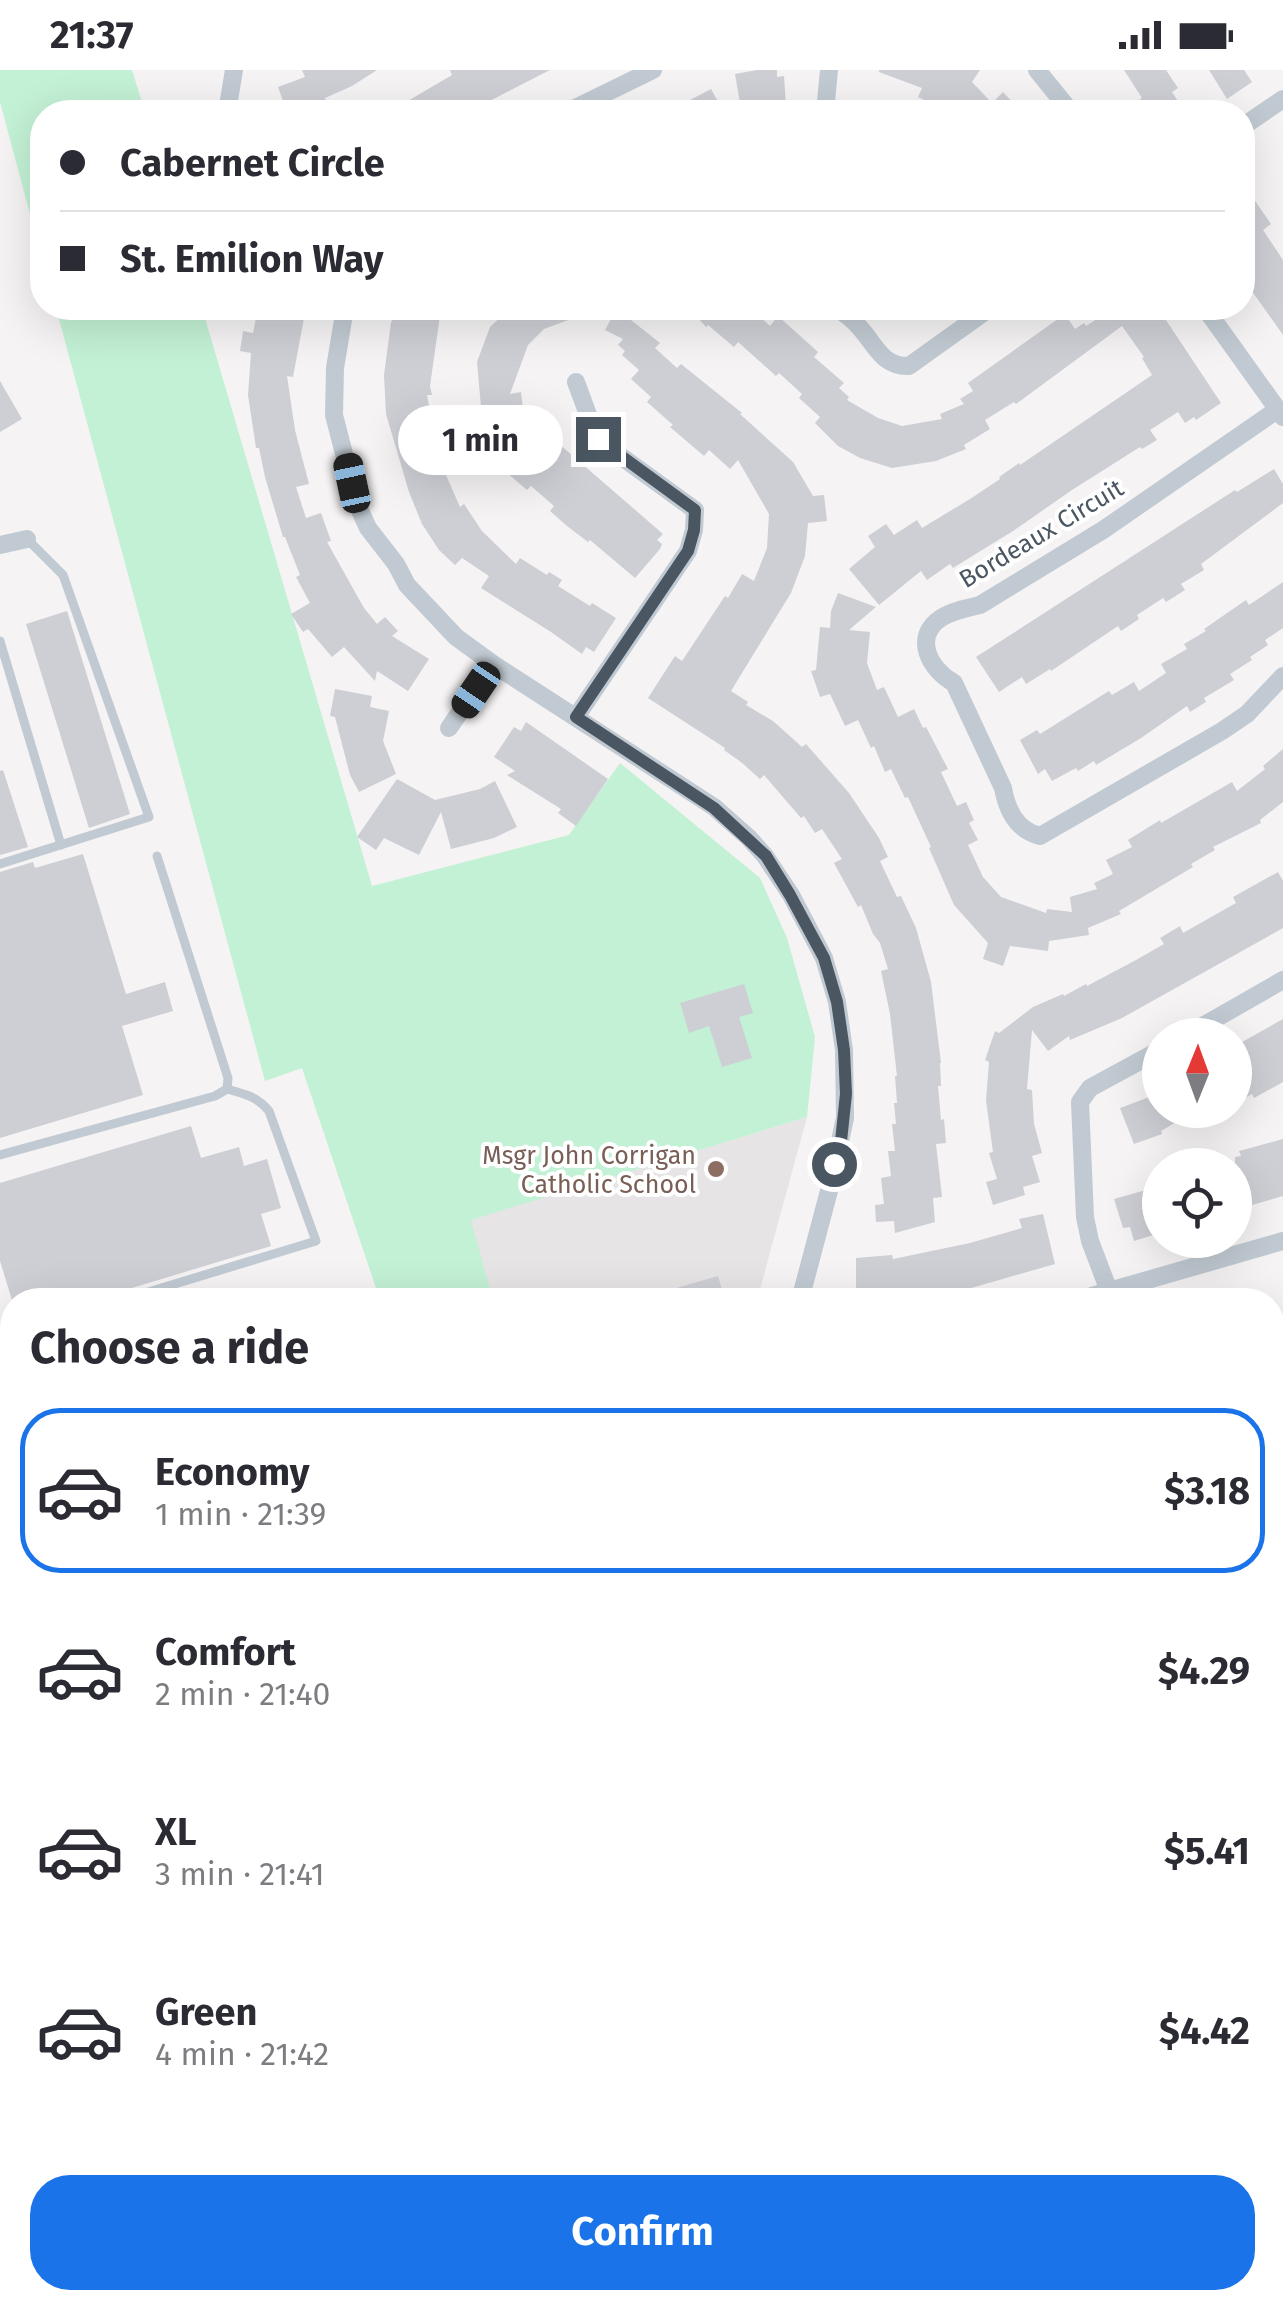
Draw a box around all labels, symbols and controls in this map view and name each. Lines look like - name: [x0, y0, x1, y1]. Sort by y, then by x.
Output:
- text: 21:37: [50, 12, 134, 58]
- text: Cabernet Circle: [120, 140, 385, 186]
- text: St. Emilion Way: [120, 236, 383, 282]
- callout: 1 min: [398, 404, 563, 474]
- route end: [576, 417, 621, 462]
- text: 1 min: [442, 421, 519, 459]
- car: [331, 451, 373, 515]
- street label: Bordeaux Circuit: [954, 473, 1130, 595]
- car: [447, 657, 505, 723]
- north arrow: [1142, 1018, 1252, 1128]
- map controls: [1142, 1018, 1252, 1258]
- place label: Msgr John Corrigan Catholic School: [482, 1141, 696, 1200]
- route start: [812, 1142, 857, 1187]
- button: locate: [1142, 1148, 1252, 1258]
- marker: Msgr John Corrigan Catholic School: [705, 1158, 727, 1180]
- text: Choose a ride: [30, 1321, 309, 1375]
- icon: car: [35, 1446, 125, 1536]
- text: Economy: [155, 1449, 310, 1495]
- text: $3.18: [1164, 1468, 1250, 1514]
- text: 1 min · 21:39: [155, 1495, 326, 1533]
- icon: car: [35, 1626, 125, 1716]
- text: Comfort: [155, 1629, 296, 1675]
- text: $4.29: [1158, 1648, 1250, 1694]
- text: 2 min · 21:40: [155, 1675, 330, 1713]
- icon: car: [35, 1806, 125, 1896]
- text: XL: [155, 1809, 197, 1855]
- text: $5.41: [1164, 1828, 1250, 1874]
- text: 3 min · 21:41: [155, 1855, 325, 1893]
- icon: car: [35, 1986, 125, 2076]
- text: Green: [155, 1989, 258, 2035]
- text: $4.42: [1159, 2008, 1250, 2054]
- text: 4 min · 21:42: [155, 2035, 329, 2073]
- button: Confirm: [30, 2175, 1255, 2290]

